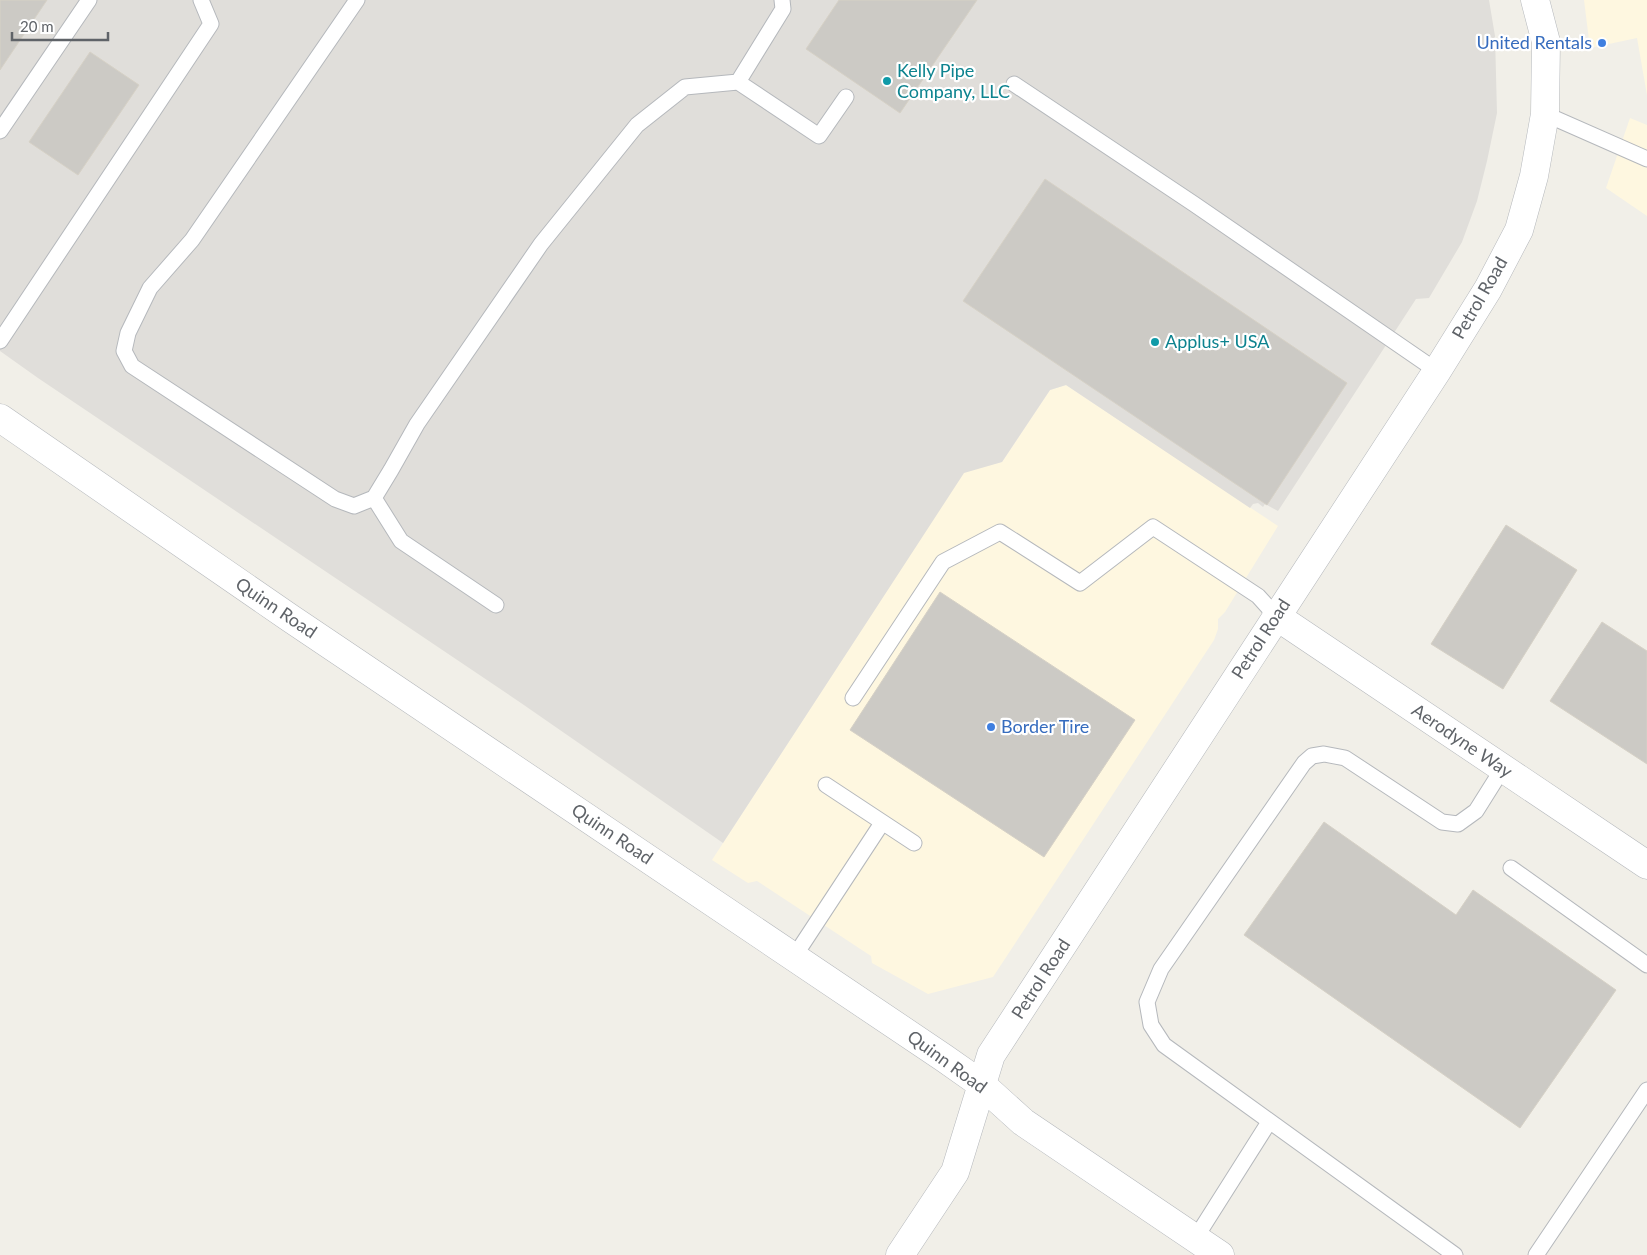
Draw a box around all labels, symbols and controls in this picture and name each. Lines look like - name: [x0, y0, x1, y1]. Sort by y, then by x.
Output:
- scale bar: [12, 10, 109, 42]
- text: 20 m: [20, 17, 54, 35]
- place label: United Rentals: [1477, 31, 1592, 53]
- marker: United Rentals: [1596, 37, 1608, 49]
- place label: Kelly Pipe Company, LLC: [897, 59, 1010, 102]
- marker: Kelly Pipe Company, LLC: [881, 75, 893, 87]
- street label: Petrol Road: [1447, 252, 1512, 343]
- place label: Applus+ USA: [1165, 330, 1270, 352]
- marker: Applus+ USA: [1149, 336, 1161, 348]
- street label: Quinn Road: [232, 572, 321, 642]
- street label: Petrol Road: [1226, 594, 1294, 683]
- street label: Aerodyne Way: [1408, 698, 1518, 782]
- place label: Border Tire: [1001, 715, 1089, 737]
- marker: Border Tire: [985, 721, 997, 733]
- street label: Quinn Road: [568, 798, 657, 868]
- street label: Petrol Road: [1006, 934, 1074, 1023]
- street label: Quinn Road: [903, 1025, 992, 1097]

